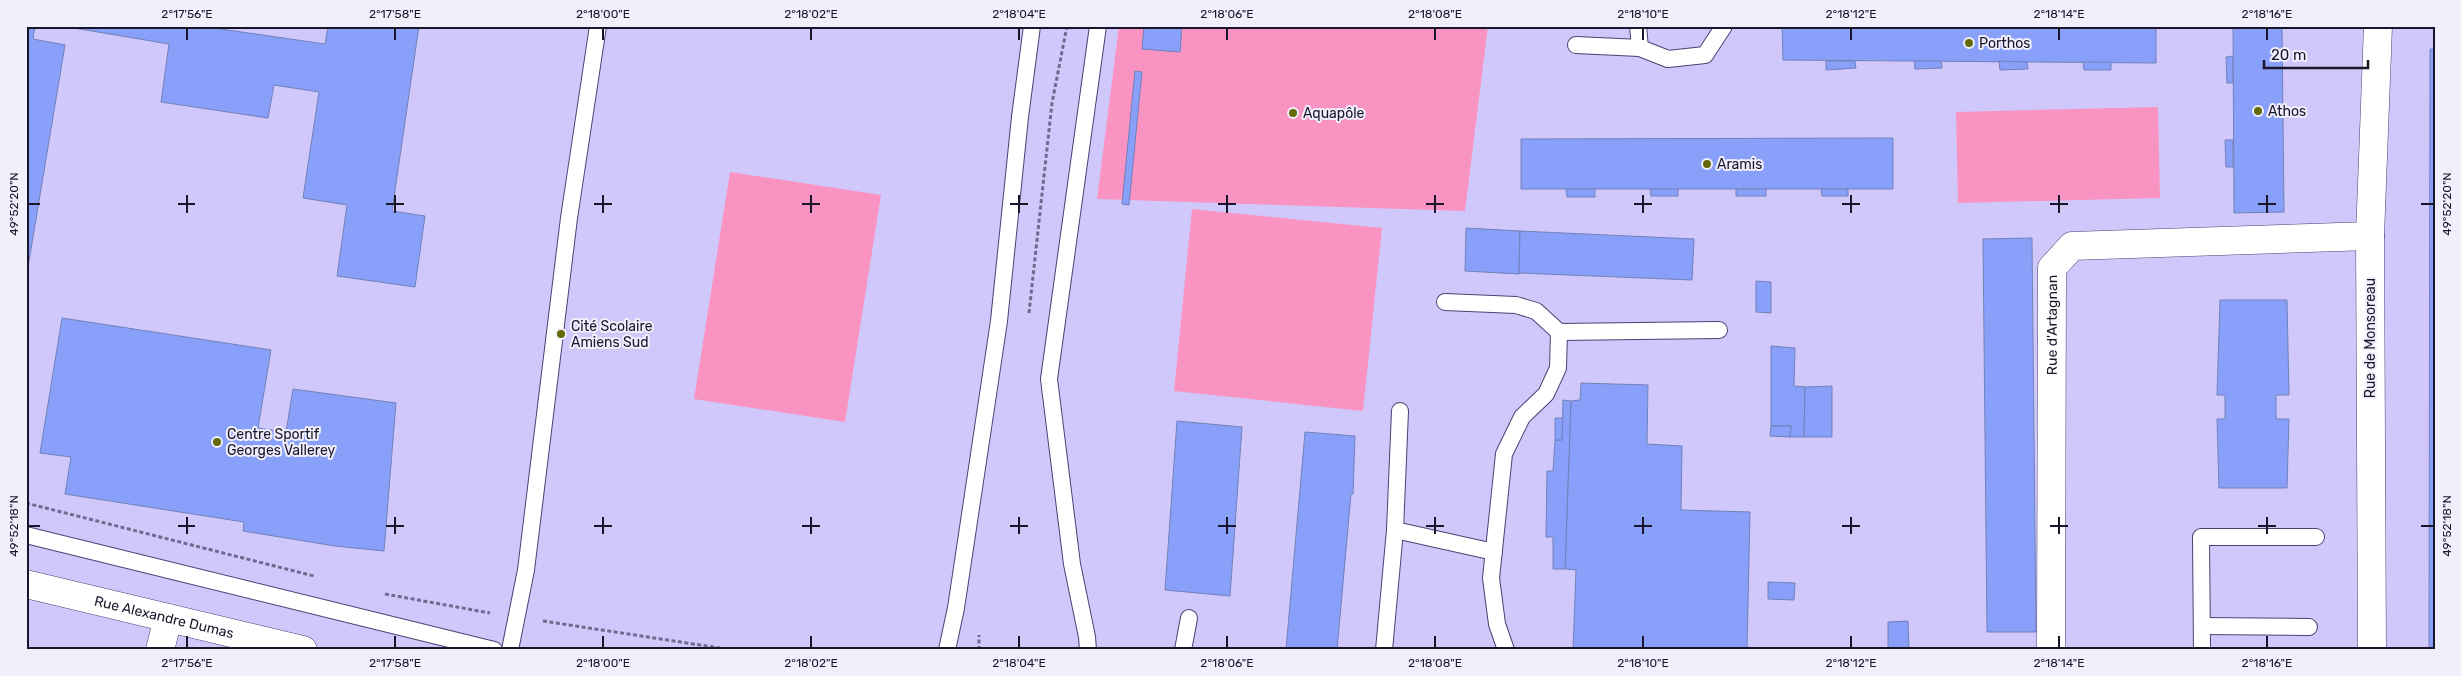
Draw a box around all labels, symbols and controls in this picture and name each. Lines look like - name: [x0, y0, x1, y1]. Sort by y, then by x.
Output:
- text: 2°17'56"E: [161, 7, 213, 21]
- text: 2°17'58"E: [369, 7, 421, 21]
- text: 2°18'00"E: [576, 7, 630, 21]
- text: 2°18'02"E: [784, 7, 838, 21]
- text: 2°18'04"E: [992, 7, 1046, 21]
- text: 2°18'06"E: [1200, 7, 1254, 21]
- text: 2°18'08"E: [1408, 7, 1462, 21]
- text: 2°18'10"E: [1617, 7, 1669, 21]
- text: 2°18'12"E: [1825, 7, 1877, 21]
- text: 2°18'14"E: [2033, 7, 2085, 21]
- text: 2°18'16"E: [2242, 7, 2292, 21]
- place label: Porthos: [1979, 35, 2030, 52]
- marker: Porthos: [1963, 37, 1975, 49]
- scale bar: [2264, 38, 2367, 70]
- text: 20 m: [2271, 46, 2306, 64]
- place label: Athos: [2268, 103, 2306, 120]
- place label: Aquapôle: [1303, 105, 1365, 122]
- marker: Athos: [2252, 105, 2264, 117]
- marker: Aquapôle: [1287, 107, 1299, 119]
- place label: Aramis: [1717, 156, 1762, 173]
- marker: Aramis: [1701, 158, 1713, 170]
- text: 49°52'20"N: [7, 172, 21, 236]
- text: 49°52'20"N: [2440, 172, 2454, 236]
- street label: Rue d'Artagnan: [2043, 275, 2060, 375]
- street label: Rue de Monsoreau: [2362, 278, 2379, 398]
- place label: Cité Scolaire Amiens Sud: [571, 318, 653, 351]
- marker: Cité Scolaire Amiens Sud: [555, 328, 567, 340]
- place label: Centre Sportif Georges Vallerey: [227, 426, 335, 459]
- marker: Centre Sportif Georges Vallerey: [211, 436, 223, 448]
- text: 49°52'18"N: [7, 495, 21, 557]
- text: 49°52'18"N: [2440, 495, 2454, 557]
- street label: Rue Alexandre Dumas: [93, 592, 236, 642]
- text: 2°17'56"E: [161, 656, 213, 670]
- text: 2°17'58"E: [369, 656, 421, 670]
- text: 2°18'00"E: [576, 656, 630, 670]
- text: 2°18'02"E: [784, 656, 838, 670]
- text: 2°18'04"E: [992, 656, 1046, 670]
- text: 2°18'06"E: [1200, 656, 1254, 670]
- text: 2°18'08"E: [1408, 656, 1462, 670]
- text: 2°18'10"E: [1617, 656, 1669, 670]
- text: 2°18'12"E: [1825, 656, 1877, 670]
- text: 2°18'14"E: [2033, 656, 2085, 670]
- text: 2°18'16"E: [2242, 656, 2292, 670]

